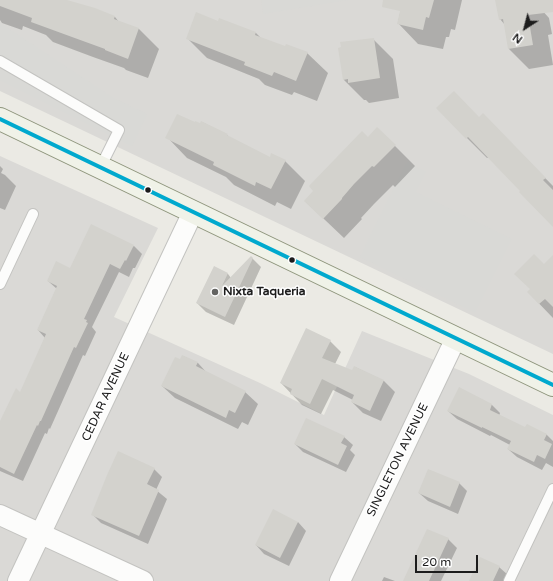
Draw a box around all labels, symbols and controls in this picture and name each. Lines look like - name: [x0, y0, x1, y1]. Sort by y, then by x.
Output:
- north arrow: [505, 8, 545, 48]
- text: N: [510, 30, 525, 46]
- unlabelled marker: [143, 185, 153, 195]
- unlabelled marker: [287, 255, 297, 265]
- place label: Nixta Taqueria: [223, 285, 306, 299]
- marker: Nixta Taqueria: [210, 287, 220, 297]
- street label: CEDAR AVENUE: [79, 350, 133, 444]
- street label: SINGLETON AVENUE: [364, 401, 432, 519]
- scale bar: [417, 547, 480, 573]
- text: 20 m: [422, 555, 451, 569]

